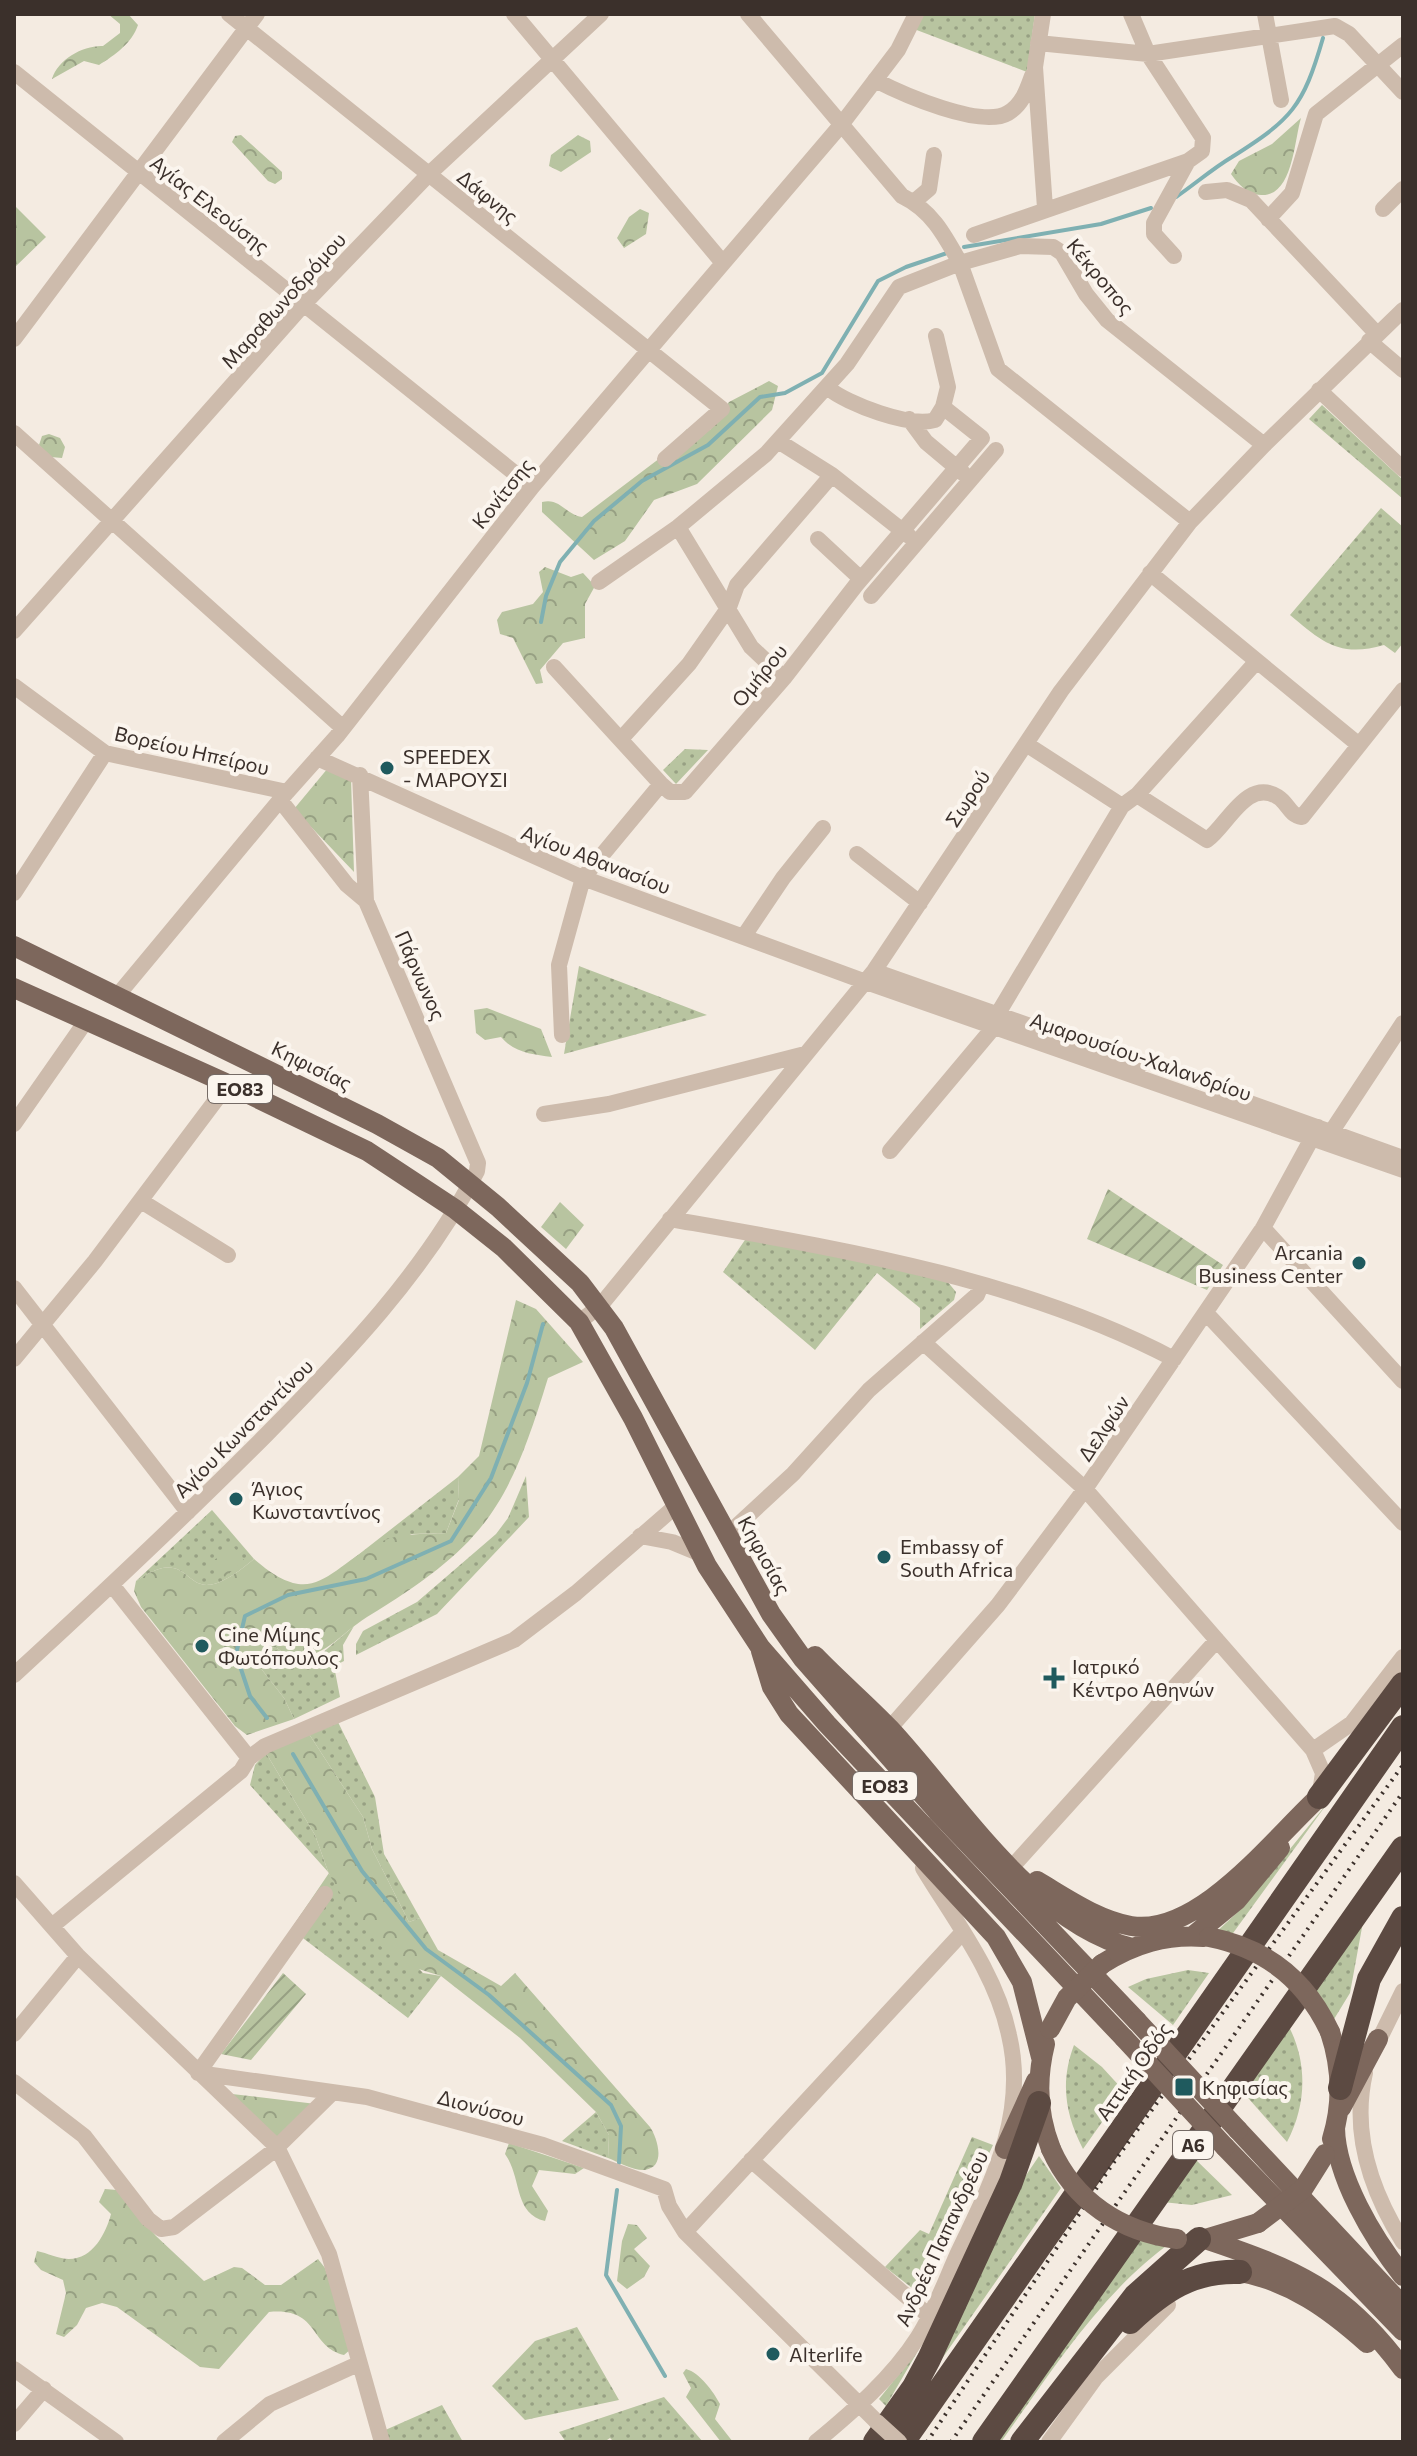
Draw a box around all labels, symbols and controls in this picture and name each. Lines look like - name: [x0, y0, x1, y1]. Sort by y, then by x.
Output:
- street label: Αγίας Ελεούσης: [146, 150, 274, 258]
- street label: Δάφνης: [453, 164, 523, 228]
- street label: Μαραθωνοδρόμου: [216, 227, 350, 373]
- street label: Κέκροπος: [1062, 233, 1140, 319]
- street label: Κονίτσης: [466, 453, 538, 533]
- street label: Ομήρου: [726, 639, 792, 711]
- street label: Βορείου Ηπείρου: [112, 721, 272, 779]
- place label: SPEEDEX - ΜΑΡΟΥΣΙ: [403, 744, 508, 791]
- marker: SPEEDEX - ΜΑΡΟΥΣΙ: [378, 759, 396, 777]
- street label: Σωρού: [940, 765, 994, 831]
- street label: Αγίου Αθανασίου: [518, 819, 674, 899]
- street label: Πάρνωνος: [391, 927, 451, 1023]
- street label: Αμαρουσίου-Χαλανδρίου: [1027, 1007, 1255, 1105]
- street label: Κηφισίας: [268, 1035, 356, 1095]
- road number: ΕΟ83: [208, 1075, 272, 1103]
- place label: Arcania Business Center: [1198, 1240, 1343, 1287]
- marker: Arcania Business Center: [1350, 1254, 1368, 1272]
- street label: Αγίου Κωνσταντίνου: [169, 1354, 317, 1502]
- street label: Δελφών: [1072, 1390, 1134, 1466]
- place label: Άγιος Κωνσταντίνος: [251, 1476, 381, 1523]
- marker: Άγιος Κωνσταντίνος: [227, 1490, 245, 1508]
- street label: Κηφισίας: [734, 1511, 796, 1599]
- place label: Embassy of South Africa: [900, 1534, 1013, 1581]
- marker: Embassy of South Africa: [875, 1548, 893, 1566]
- place label: Cine Μίμης Φωτόπουλος: [218, 1622, 339, 1669]
- marker: Cine Μίμης Φωτόπουλος: [193, 1637, 211, 1655]
- place label: Ιατρικό Κέντρο Αθηνών: [1072, 1654, 1214, 1701]
- marker: Ιατρικό Κέντρο Αθηνών: [1043, 1667, 1065, 1689]
- road number: ΕΟ83: [853, 1772, 917, 1800]
- street label: Αττική Οδός: [1090, 2017, 1176, 2125]
- place label: Κηφισίας: [1202, 2075, 1288, 2099]
- marker: Κηφισίας: [1173, 2076, 1195, 2098]
- street label: Διονύσου: [435, 2084, 527, 2130]
- road number: Α6: [1173, 2131, 1213, 2159]
- street label: Ανδρέα Παπανδρέου: [890, 2146, 992, 2330]
- place label: Alterlife: [789, 2342, 863, 2366]
- marker: Alterlife: [764, 2345, 782, 2363]

